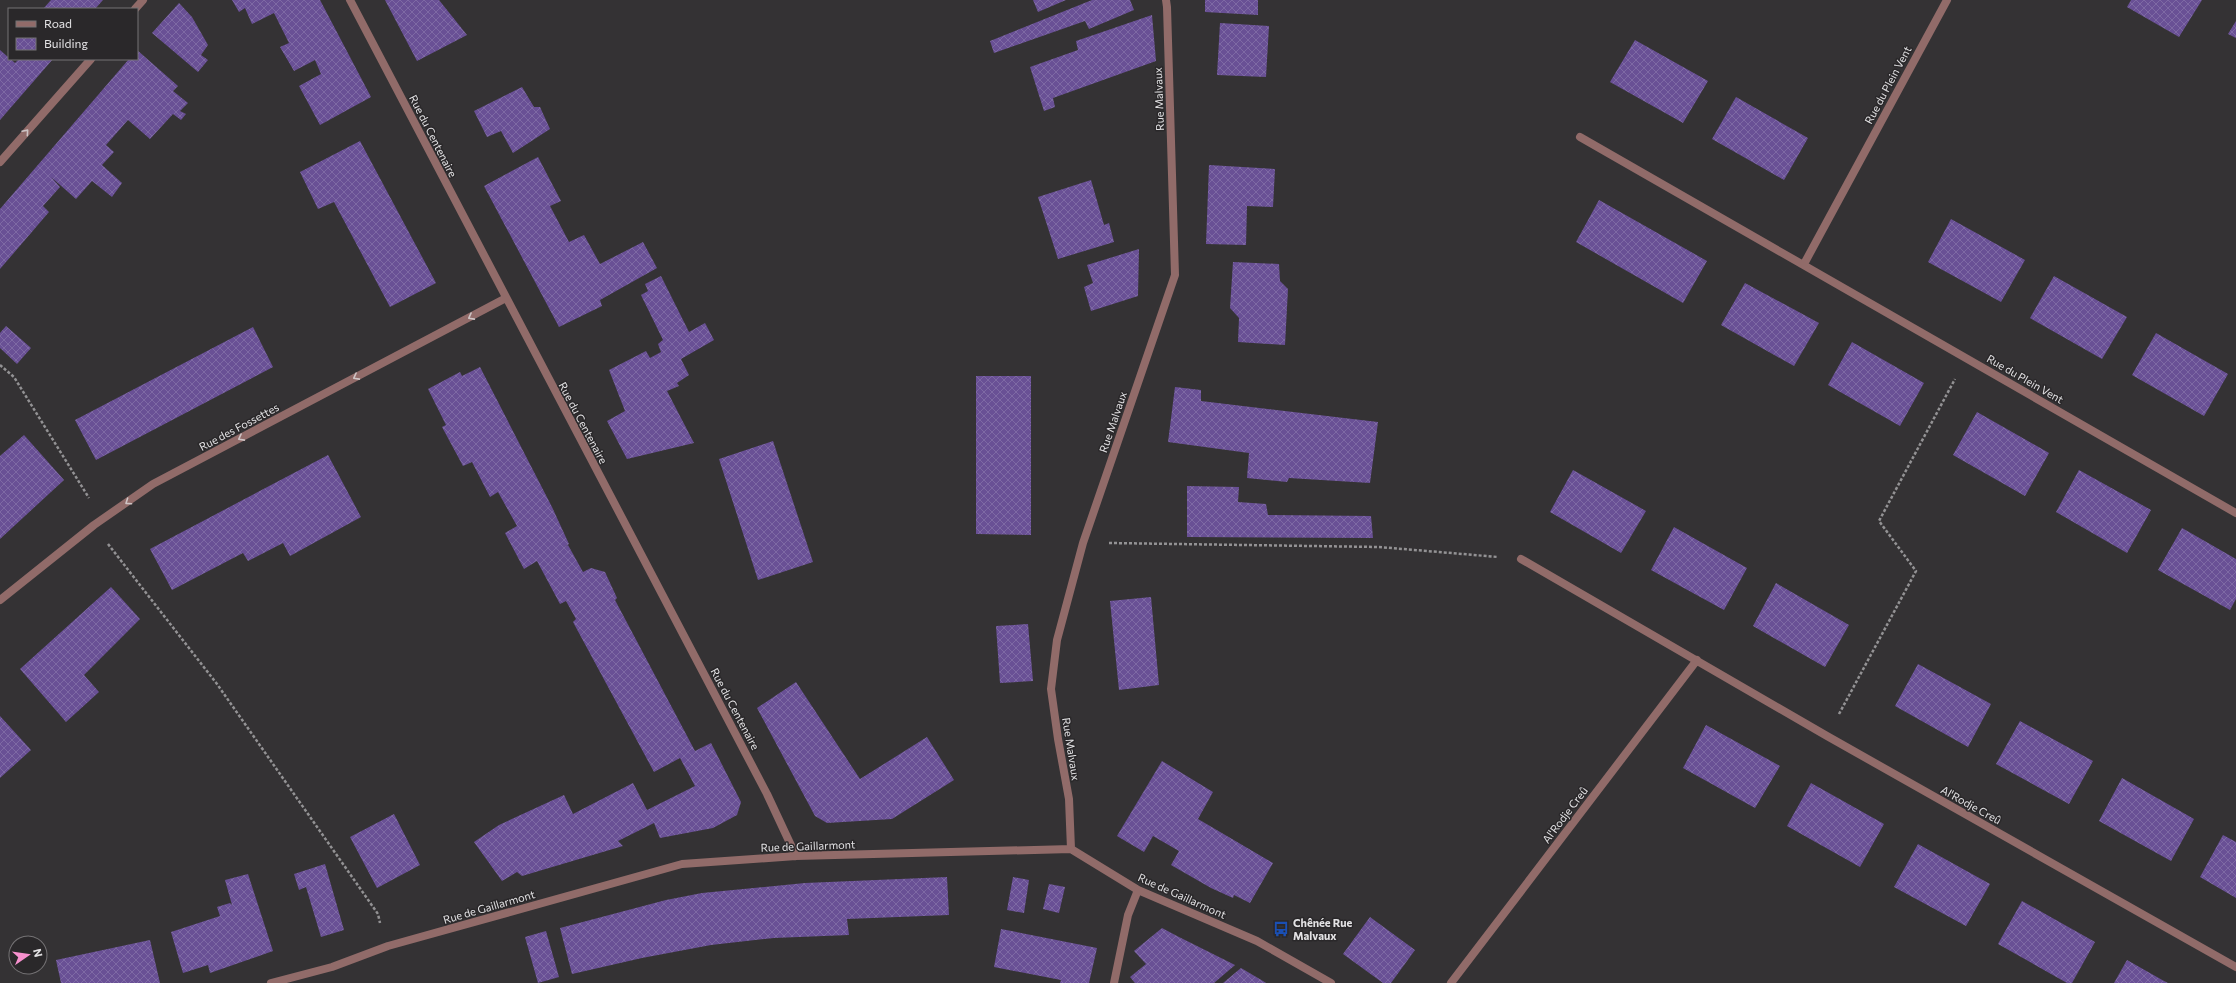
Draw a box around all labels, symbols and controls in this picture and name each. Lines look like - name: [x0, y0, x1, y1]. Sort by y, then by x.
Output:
- legend: [8, 8, 138, 60]
- text: Road: [44, 16, 72, 30]
- text: Building: [44, 36, 88, 50]
- street label: Rue du Plein Vent: [1862, 43, 1914, 126]
- street label: Rue Malvaux: [1151, 67, 1166, 131]
- street label: Rue du Centenaire: [407, 92, 460, 179]
- one-way arrow: [21, 130, 28, 137]
- one-way arrow: [468, 312, 475, 319]
- street label: Rue du Plein Vent: [1985, 351, 2066, 406]
- one-way arrow: [353, 373, 360, 380]
- street label: Rue du Centenaire: [556, 380, 611, 466]
- street label: Rue Malvaux: [1096, 390, 1129, 454]
- street label: Rue des Fossettes: [197, 400, 281, 453]
- one-way arrow: [238, 433, 245, 441]
- one-way arrow: [125, 497, 132, 505]
- street label: Rue du Centenaire: [708, 666, 763, 752]
- street label: Rue Malvaux: [1060, 716, 1083, 781]
- street label: Al'Rodje Creû: [1939, 783, 2004, 826]
- street label: Al'Rodje Creû: [1539, 784, 1590, 845]
- street label: Rue de Gaillarmont: [760, 837, 856, 854]
- street label: Rue de Gaillarmont: [1136, 870, 1229, 921]
- street label: Rue de Gaillarmont: [441, 887, 537, 926]
- place label: Chênée Rue Malvaux: [1293, 916, 1352, 942]
- bus stop icon: Chênée Rue Malvaux: [1272, 920, 1290, 938]
- north arrow: [8, 935, 48, 975]
- text: N: [31, 947, 45, 958]

